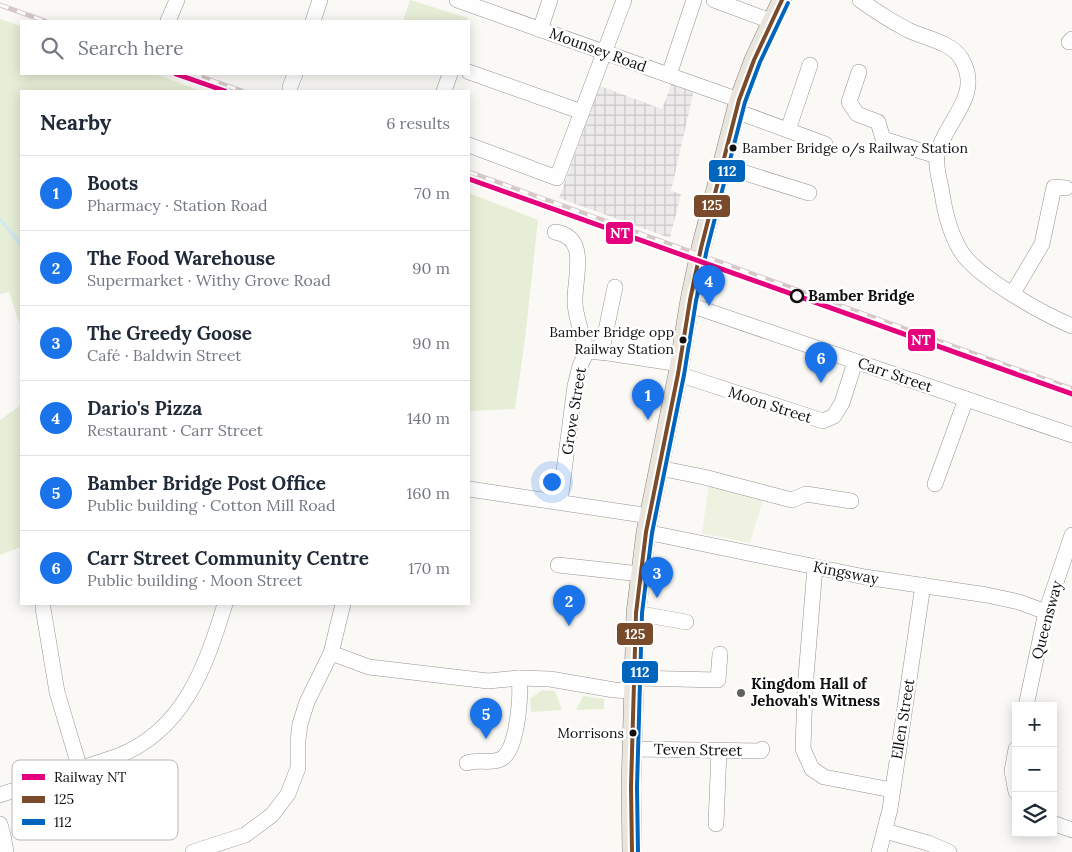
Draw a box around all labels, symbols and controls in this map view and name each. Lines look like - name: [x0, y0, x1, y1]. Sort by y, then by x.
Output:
- search box: [20, 20, 470, 75]
- street label: Mounsey Road: [547, 23, 649, 76]
- icon: search: [38, 34, 66, 62]
- text: Search here: [78, 36, 184, 60]
- text: Nearby: [40, 109, 111, 136]
- text: 6 results: [386, 113, 450, 133]
- place label: Bamber Bridge o/s Railway Station: [742, 139, 969, 157]
- marker: Bamber Bridge o/s Railway Station: [728, 143, 738, 153]
- line badge: 112: [708, 159, 746, 183]
- text: 112: [718, 162, 736, 180]
- text: Boots: [87, 171, 138, 195]
- text: 1: [53, 183, 59, 203]
- text: 70 m: [414, 183, 450, 203]
- line badge: 125: [693, 194, 731, 218]
- text: Pharmacy · Station Road: [87, 195, 268, 215]
- text: 125: [702, 196, 723, 214]
- line badge: NT: [605, 221, 634, 245]
- text: NT: [610, 224, 630, 242]
- text: The Food Warehouse: [87, 246, 275, 270]
- text: 2: [52, 258, 60, 278]
- text: 90 m: [412, 258, 450, 278]
- pin: 4: [693, 265, 725, 306]
- text: Supermarket · Withy Grove Road: [87, 270, 331, 290]
- place label: Bamber Bridge: [808, 286, 915, 305]
- marker: Bamber Bridge: [790, 289, 804, 303]
- text: The Greedy Goose: [87, 321, 252, 345]
- place label: Bamber Bridge opp Railway Station: [549, 323, 674, 358]
- line badge: NT: [907, 328, 936, 352]
- text: NT: [911, 331, 931, 349]
- text: 3: [52, 333, 60, 353]
- text: 90 m: [412, 333, 450, 353]
- marker: Bamber Bridge opp Railway Station: [678, 335, 688, 345]
- pin: 6: [805, 342, 837, 383]
- text: Café · Baldwin Street: [87, 345, 242, 365]
- street label: Carr Street: [855, 353, 935, 396]
- street label: Grove Street: [557, 365, 590, 456]
- pin: 1: [632, 379, 664, 420]
- street label: Moon Street: [726, 382, 815, 427]
- text: Dario's Pizza: [87, 396, 202, 420]
- text: 4: [52, 408, 60, 428]
- text: 140 m: [407, 408, 450, 428]
- text: Restaurant · Carr Street: [87, 420, 263, 440]
- your location: [539, 469, 565, 495]
- text: Bamber Bridge Post Office: [87, 471, 326, 495]
- text: 5: [52, 483, 60, 503]
- text: 160 m: [406, 483, 450, 503]
- text: Public building · Cotton Mill Road: [87, 495, 335, 515]
- text: Carr Street Community Centre: [87, 546, 369, 570]
- pin: 3: [641, 557, 673, 598]
- street label: Kingsway: [812, 557, 880, 588]
- text: 6: [51, 558, 61, 578]
- text: 170 m: [408, 558, 450, 578]
- text: Public building · Moon Street: [87, 570, 302, 590]
- street label: Queensway: [1027, 578, 1066, 661]
- pin: 2: [553, 585, 585, 626]
- line badge: 125: [616, 622, 654, 646]
- text: 125: [625, 625, 646, 643]
- line badge: 112: [621, 660, 659, 684]
- text: 112: [631, 663, 649, 681]
- place label: Kingdom Hall of Jehovah's Witness: [751, 674, 880, 710]
- street label: Ellen Street: [887, 677, 918, 761]
- marker: Kingdom Hall of Jehovah's Witness: [735, 687, 747, 699]
- pin: 5: [470, 698, 502, 739]
- map controls: [1012, 702, 1057, 837]
- button: +: [1012, 702, 1057, 747]
- place label: Morrisons: [557, 724, 624, 742]
- marker: Morrisons: [628, 728, 638, 738]
- street label: Teven Street: [654, 739, 742, 760]
- button: −: [1012, 747, 1057, 792]
- legend: [12, 760, 178, 840]
- text: Railway NT: [54, 768, 127, 786]
- text: 125: [54, 790, 74, 808]
- button: layers: [1012, 792, 1057, 837]
- text: 112: [54, 813, 72, 831]

